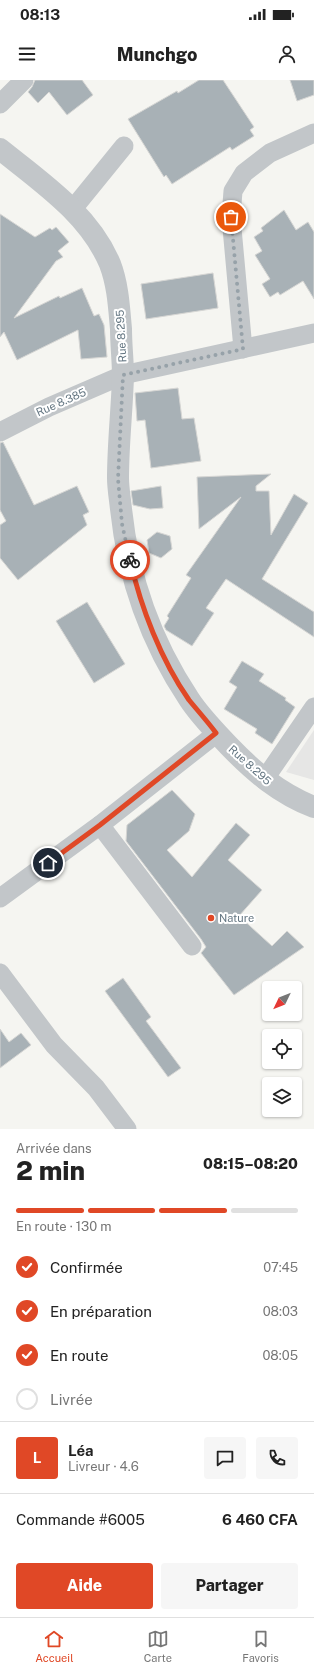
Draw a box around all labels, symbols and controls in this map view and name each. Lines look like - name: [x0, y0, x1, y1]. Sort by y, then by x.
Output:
- text: 08:13: [20, 6, 60, 23]
- icon: menu: [16, 43, 38, 65]
- icon: person: [276, 43, 298, 65]
- text: Munchgo: [117, 44, 197, 65]
- pin: [214, 200, 248, 234]
- icon: bag: [220, 206, 242, 228]
- street label: Rue 8.295: [114, 309, 128, 363]
- street label: Rue 8.385: [34, 386, 88, 418]
- courier: [110, 540, 150, 580]
- icon: bike: [119, 549, 141, 571]
- street label: Rue 8.295: [226, 743, 274, 787]
- pin: [31, 846, 65, 880]
- icon: home: [37, 852, 59, 874]
- place label: Nature: [219, 912, 254, 924]
- marker: Nature: [206, 913, 216, 923]
- north arrow: [262, 981, 302, 1021]
- map controls: [262, 981, 302, 1117]
- button: locate: [262, 1029, 302, 1069]
- button: layers: [262, 1077, 302, 1117]
- text: Arrivée dans: [16, 1141, 92, 1156]
- text: 2 min: [16, 1155, 85, 1186]
- text: 08:15–08:20: [203, 1155, 298, 1172]
- text: En route · 130 m: [16, 1219, 112, 1234]
- icon: check: [16, 1256, 38, 1278]
- text: Confirmée: [50, 1259, 123, 1276]
- text: 07:45: [263, 1260, 298, 1275]
- icon: check: [16, 1300, 38, 1322]
- text: En préparation: [50, 1303, 152, 1320]
- text: 08:03: [263, 1304, 298, 1319]
- icon: check: [16, 1344, 38, 1366]
- text: En route: [50, 1347, 108, 1364]
- text: 08:05: [262, 1348, 298, 1363]
- text: Livrée: [50, 1391, 93, 1408]
- button: chat: [204, 1437, 246, 1479]
- button: phone: [256, 1437, 298, 1479]
- text: Léa: [68, 1442, 94, 1459]
- text: L: [33, 1449, 41, 1466]
- text: Livreur · 4.6: [68, 1459, 139, 1474]
- text: Commande #6005: [16, 1511, 145, 1528]
- text: 6 460 CFA: [222, 1511, 298, 1528]
- button: Aide: [16, 1563, 153, 1609]
- button: Partager: [161, 1563, 298, 1609]
- tab: Accueil: [35, 1628, 73, 1664]
- tab: Carte: [144, 1628, 172, 1664]
- tab: Favoris: [242, 1628, 279, 1664]

